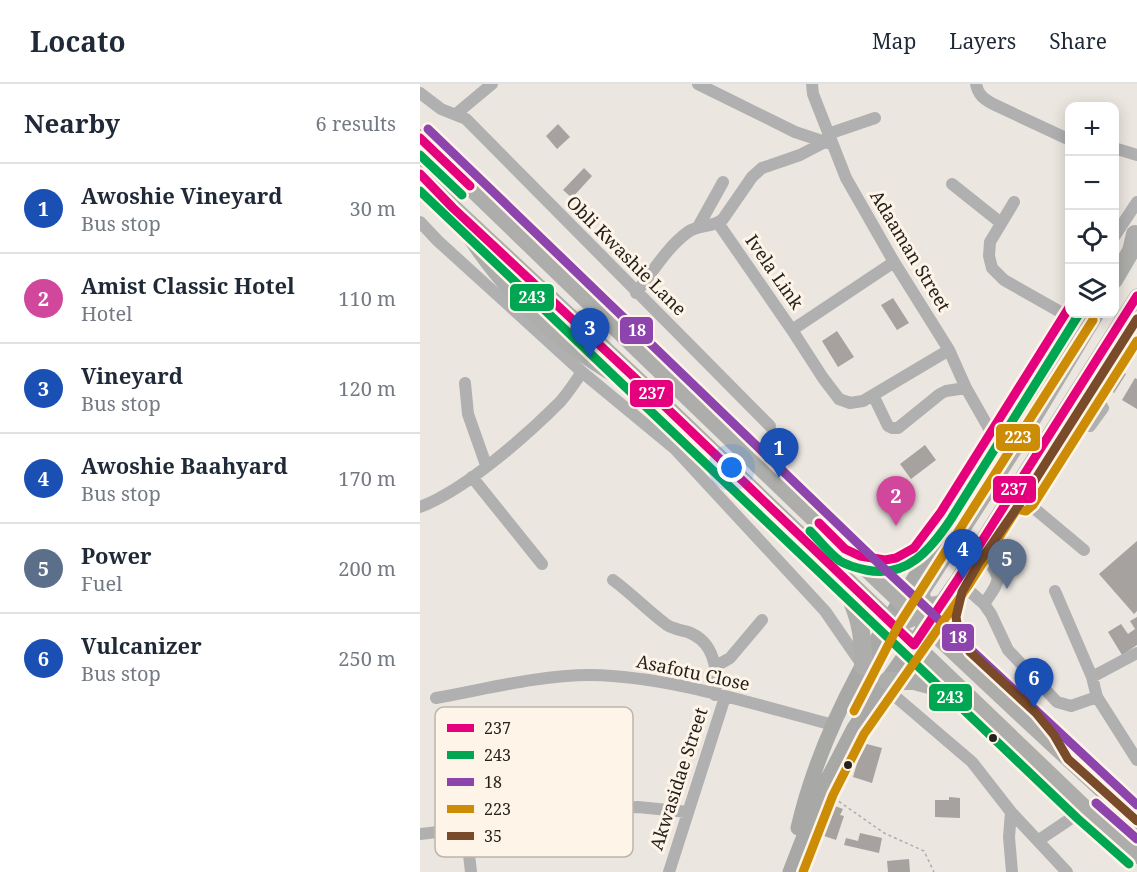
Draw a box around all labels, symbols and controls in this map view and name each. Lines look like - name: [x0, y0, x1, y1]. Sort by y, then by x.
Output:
- text: Locato: [30, 22, 126, 60]
- text: Map: [872, 27, 916, 55]
- text: Layers: [949, 27, 1016, 55]
- text: Share: [1049, 27, 1107, 55]
- map controls: [1065, 102, 1119, 318]
- button: +: [1065, 102, 1119, 156]
- text: Nearby: [24, 105, 120, 141]
- text: 6 results: [316, 110, 396, 137]
- button: −: [1065, 156, 1119, 210]
- text: Awoshie Vineyard: [81, 180, 283, 210]
- street label: Adaaman Street: [865, 185, 956, 316]
- street label: Obli Kwashie Lane: [562, 190, 692, 320]
- text: 1: [38, 195, 49, 222]
- text: 30 m: [350, 195, 396, 222]
- text: Bus stop: [81, 210, 161, 237]
- button: locate: [1065, 210, 1119, 264]
- street label: Ivela Link: [740, 229, 810, 314]
- button: layers: [1065, 264, 1119, 318]
- text: Amist Classic Hotel: [81, 270, 295, 300]
- line badge: 243: [509, 283, 555, 312]
- text: 2: [38, 285, 49, 312]
- text: 110 m: [338, 285, 396, 312]
- text: 243: [518, 286, 546, 308]
- text: Hotel: [81, 300, 132, 327]
- pin: 3: [570, 308, 610, 358]
- line badge: 18: [619, 316, 654, 345]
- text: 18: [628, 319, 646, 341]
- text: Vineyard: [81, 360, 183, 390]
- text: 3: [38, 375, 49, 402]
- text: 120 m: [338, 375, 396, 402]
- line badge: 237: [629, 379, 674, 408]
- text: 237: [638, 382, 666, 404]
- text: Bus stop: [81, 390, 161, 417]
- line badge: 223: [995, 423, 1041, 452]
- text: 223: [1004, 426, 1032, 448]
- pin: 1: [760, 428, 798, 478]
- text: Awoshie Baahyard: [81, 450, 288, 480]
- your location: [717, 453, 746, 482]
- text: 4: [38, 465, 49, 492]
- text: 170 m: [338, 465, 396, 492]
- line badge: 237: [992, 475, 1037, 504]
- pin: 2: [876, 476, 916, 526]
- text: 237: [1000, 478, 1028, 500]
- text: Bus stop: [81, 480, 161, 507]
- pin: 4: [944, 530, 982, 579]
- text: Power: [81, 540, 151, 570]
- pin: 5: [988, 540, 1026, 589]
- text: 5: [38, 555, 49, 582]
- text: 200 m: [338, 555, 396, 582]
- text: Fuel: [81, 570, 122, 597]
- line badge: 18: [941, 623, 975, 652]
- text: 18: [949, 626, 967, 648]
- text: Vulcanizer: [81, 630, 202, 660]
- text: 6: [38, 645, 49, 672]
- text: 250 m: [338, 645, 396, 672]
- street label: Asafotu Close: [634, 648, 752, 696]
- pin: 6: [1014, 658, 1054, 708]
- text: Bus stop: [81, 660, 161, 687]
- line badge: 243: [928, 683, 973, 712]
- text: 243: [936, 686, 964, 708]
- street label: Akwasidae Street: [644, 704, 712, 853]
- legend: [435, 707, 633, 857]
- text: 237: [484, 717, 511, 739]
- unlabelled marker: [987, 732, 999, 744]
- text: 243: [484, 744, 511, 766]
- unlabelled marker: [842, 759, 854, 771]
- text: 18: [484, 771, 502, 793]
- text: 223: [484, 798, 511, 820]
- text: 35: [484, 825, 502, 847]

